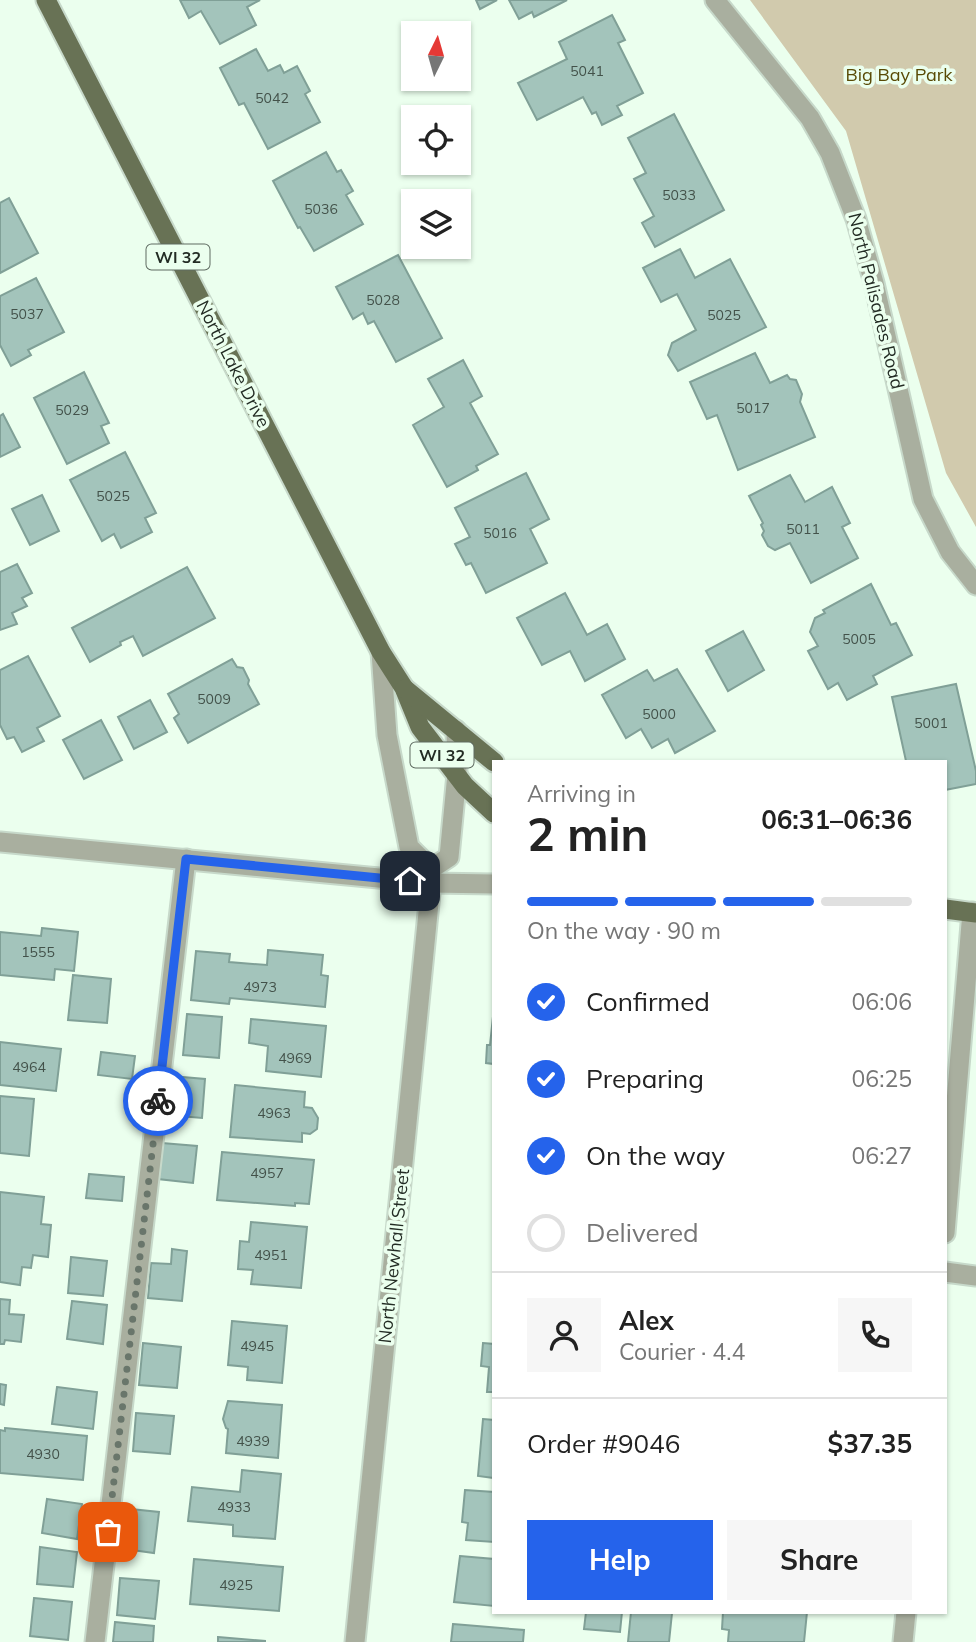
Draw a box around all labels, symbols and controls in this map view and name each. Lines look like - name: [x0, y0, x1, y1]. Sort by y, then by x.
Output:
- north arrow: [401, 21, 471, 91]
- map controls: [401, 21, 471, 259]
- house number: 5041: [570, 62, 604, 80]
- park label: Big Bay Park: [845, 63, 953, 86]
- house number: 5042: [255, 89, 289, 107]
- button: locate: [401, 105, 471, 175]
- house number: 5033: [662, 186, 696, 204]
- button: layers: [401, 189, 471, 259]
- house number: 5036: [304, 200, 338, 218]
- street label: North Palisades Road: [843, 210, 910, 391]
- road number: WI 32: [146, 244, 210, 270]
- house number: 5028: [366, 291, 400, 309]
- street label: North Lake Drive: [191, 296, 275, 431]
- house number: 5037: [10, 305, 44, 323]
- house number: 5025: [707, 306, 741, 324]
- house number: 5017: [736, 399, 770, 417]
- house number: 5029: [55, 401, 89, 419]
- house number: 5025: [96, 487, 130, 505]
- house number: 5011: [786, 520, 820, 538]
- house number: 5016: [483, 524, 517, 542]
- house number: 5005: [842, 630, 876, 648]
- house number: 5009: [197, 690, 231, 708]
- house number: 5000: [642, 705, 676, 723]
- house number: 5001: [914, 714, 948, 732]
- road number: WI 32: [410, 742, 474, 768]
- text: Arriving in: [527, 779, 636, 808]
- text: 06:31–06:36: [761, 803, 912, 836]
- text: 2 min: [527, 805, 648, 863]
- pin: [380, 851, 440, 911]
- icon: home: [391, 862, 429, 900]
- text: On the way · 90 m: [527, 916, 721, 945]
- house number: 1555: [21, 943, 55, 961]
- house number: 4973: [243, 978, 277, 996]
- icon: check: [527, 983, 565, 1021]
- text: Confirmed: [586, 985, 710, 1018]
- text: 06:06: [852, 987, 912, 1016]
- house number: 4969: [278, 1049, 312, 1067]
- house number: 4964: [12, 1058, 46, 1076]
- icon: check: [527, 1060, 565, 1098]
- text: Preparing: [586, 1062, 704, 1095]
- text: 06:25: [852, 1064, 912, 1093]
- courier: [123, 1066, 193, 1136]
- icon: bike: [139, 1082, 177, 1120]
- house number: 4963: [257, 1104, 291, 1122]
- icon: check: [527, 1137, 565, 1175]
- text: On the way: [586, 1139, 725, 1172]
- text: 06:27: [852, 1141, 912, 1170]
- house number: 4957: [250, 1164, 284, 1182]
- street label: North Newhall Street: [373, 1168, 414, 1344]
- text: Delivered: [586, 1216, 699, 1249]
- house number: 4951: [254, 1246, 288, 1264]
- button: person: [527, 1298, 601, 1372]
- button: phone: [838, 1298, 912, 1372]
- text: Alex: [619, 1304, 674, 1337]
- house number: 4945: [240, 1337, 274, 1355]
- text: Courier · 4.4: [619, 1337, 745, 1366]
- text: Order #9046: [527, 1427, 680, 1460]
- text: $37.35: [828, 1427, 912, 1460]
- house number: 4939: [236, 1432, 270, 1450]
- house number: 4930: [26, 1445, 60, 1463]
- house number: 4933: [217, 1498, 251, 1516]
- pin: [78, 1502, 138, 1562]
- icon: bag: [89, 1513, 127, 1551]
- button: Help: [527, 1520, 713, 1600]
- button: Share: [727, 1520, 912, 1600]
- house number: 4925: [219, 1576, 253, 1594]

